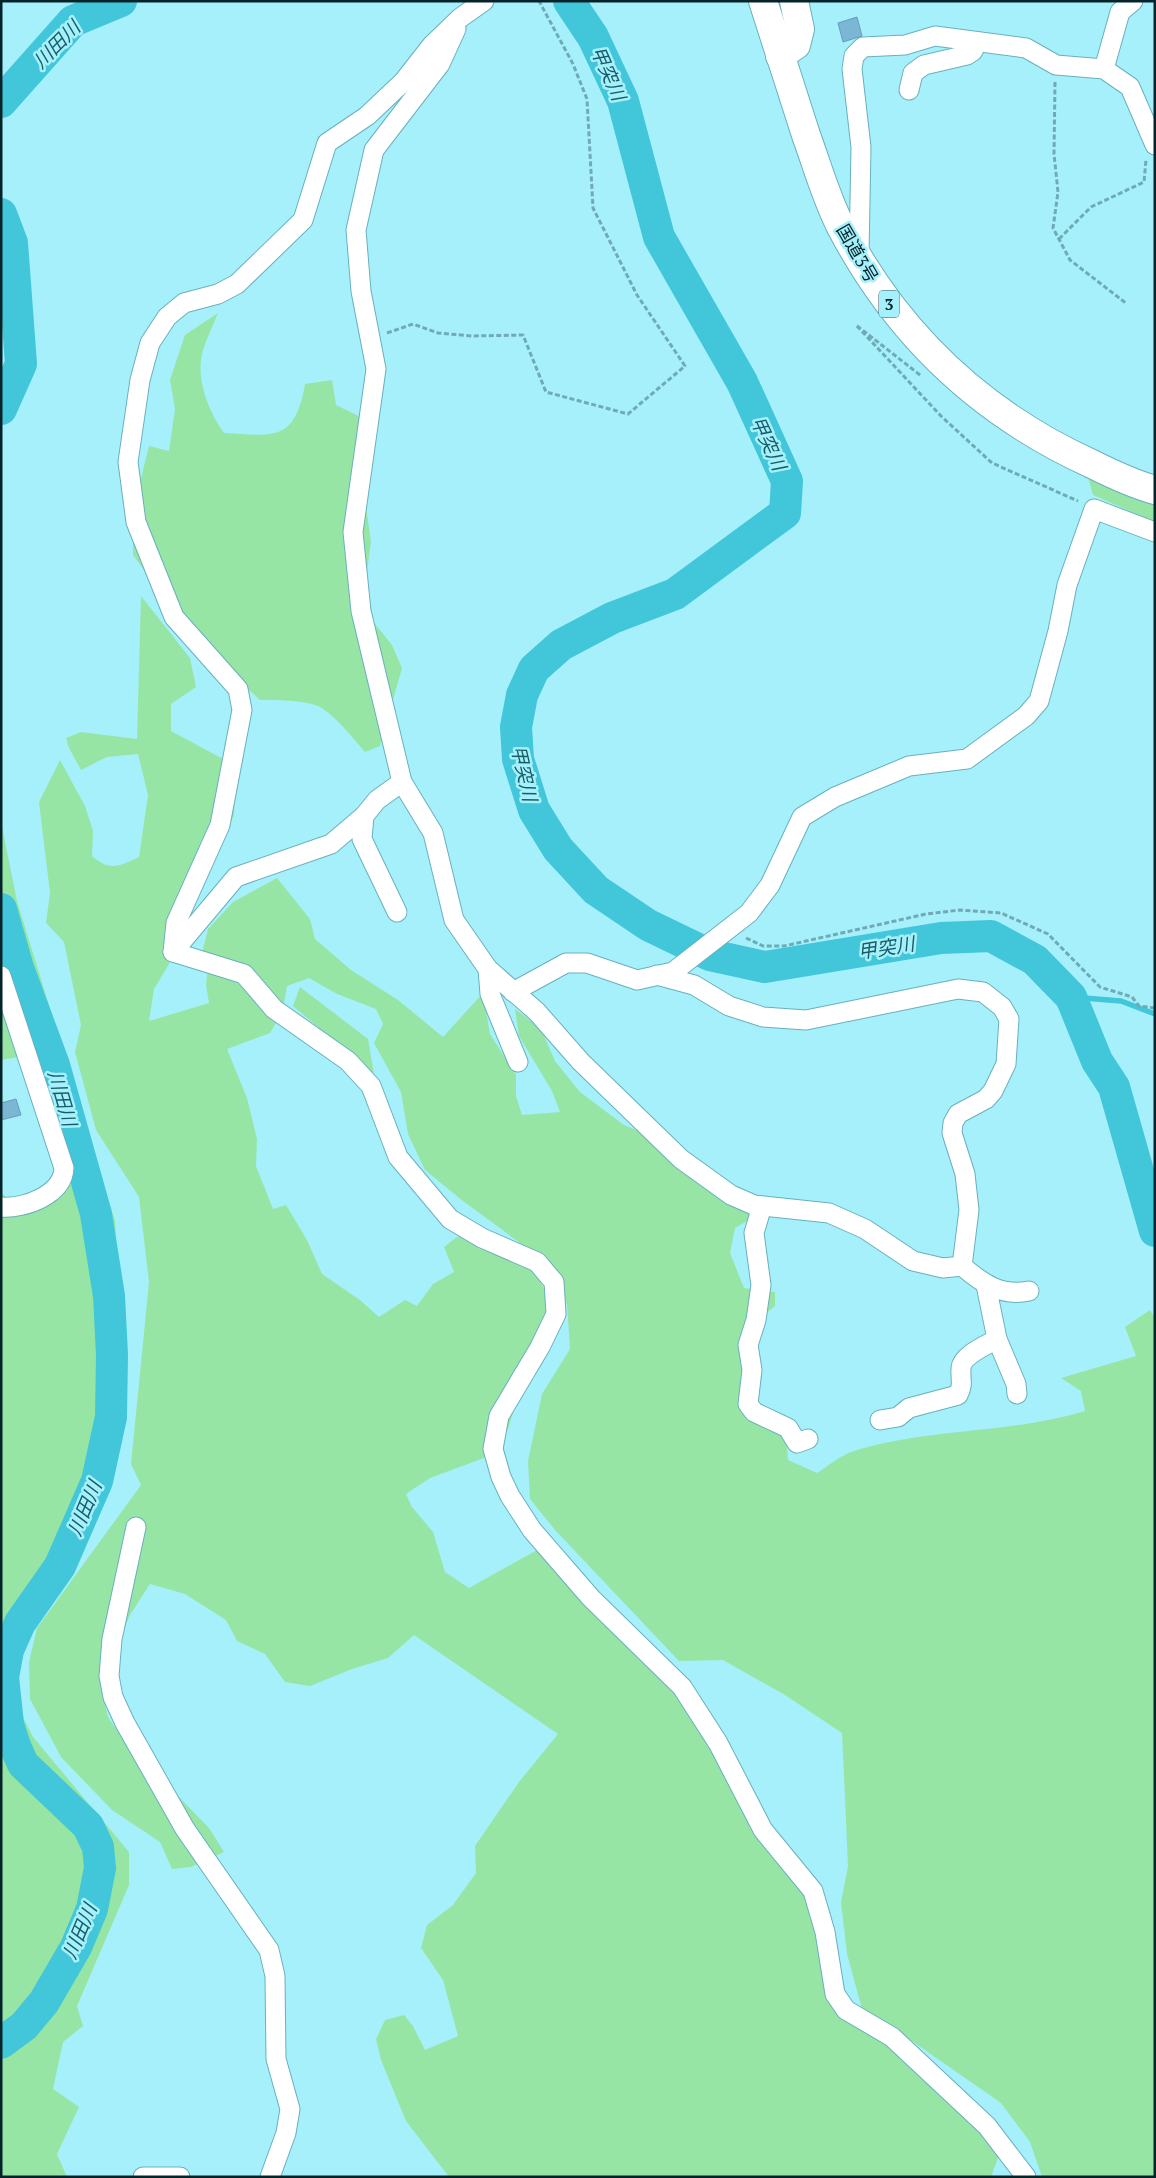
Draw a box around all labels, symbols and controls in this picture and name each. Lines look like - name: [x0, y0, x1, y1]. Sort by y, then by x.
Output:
- water label: 川田川: [27, 14, 86, 73]
- water label: 甲突川: [586, 42, 633, 106]
- street label: 国道3号: [832, 219, 884, 287]
- road number: 3: [879, 290, 899, 318]
- water label: 甲突川: [746, 412, 793, 476]
- water label: 甲突川: [506, 742, 544, 806]
- water label: 甲突川: [856, 930, 918, 964]
- water label: 川田川: [43, 1067, 83, 1131]
- water label: 川田川: [61, 1475, 107, 1539]
- water label: 川田川: [56, 1898, 102, 1962]

